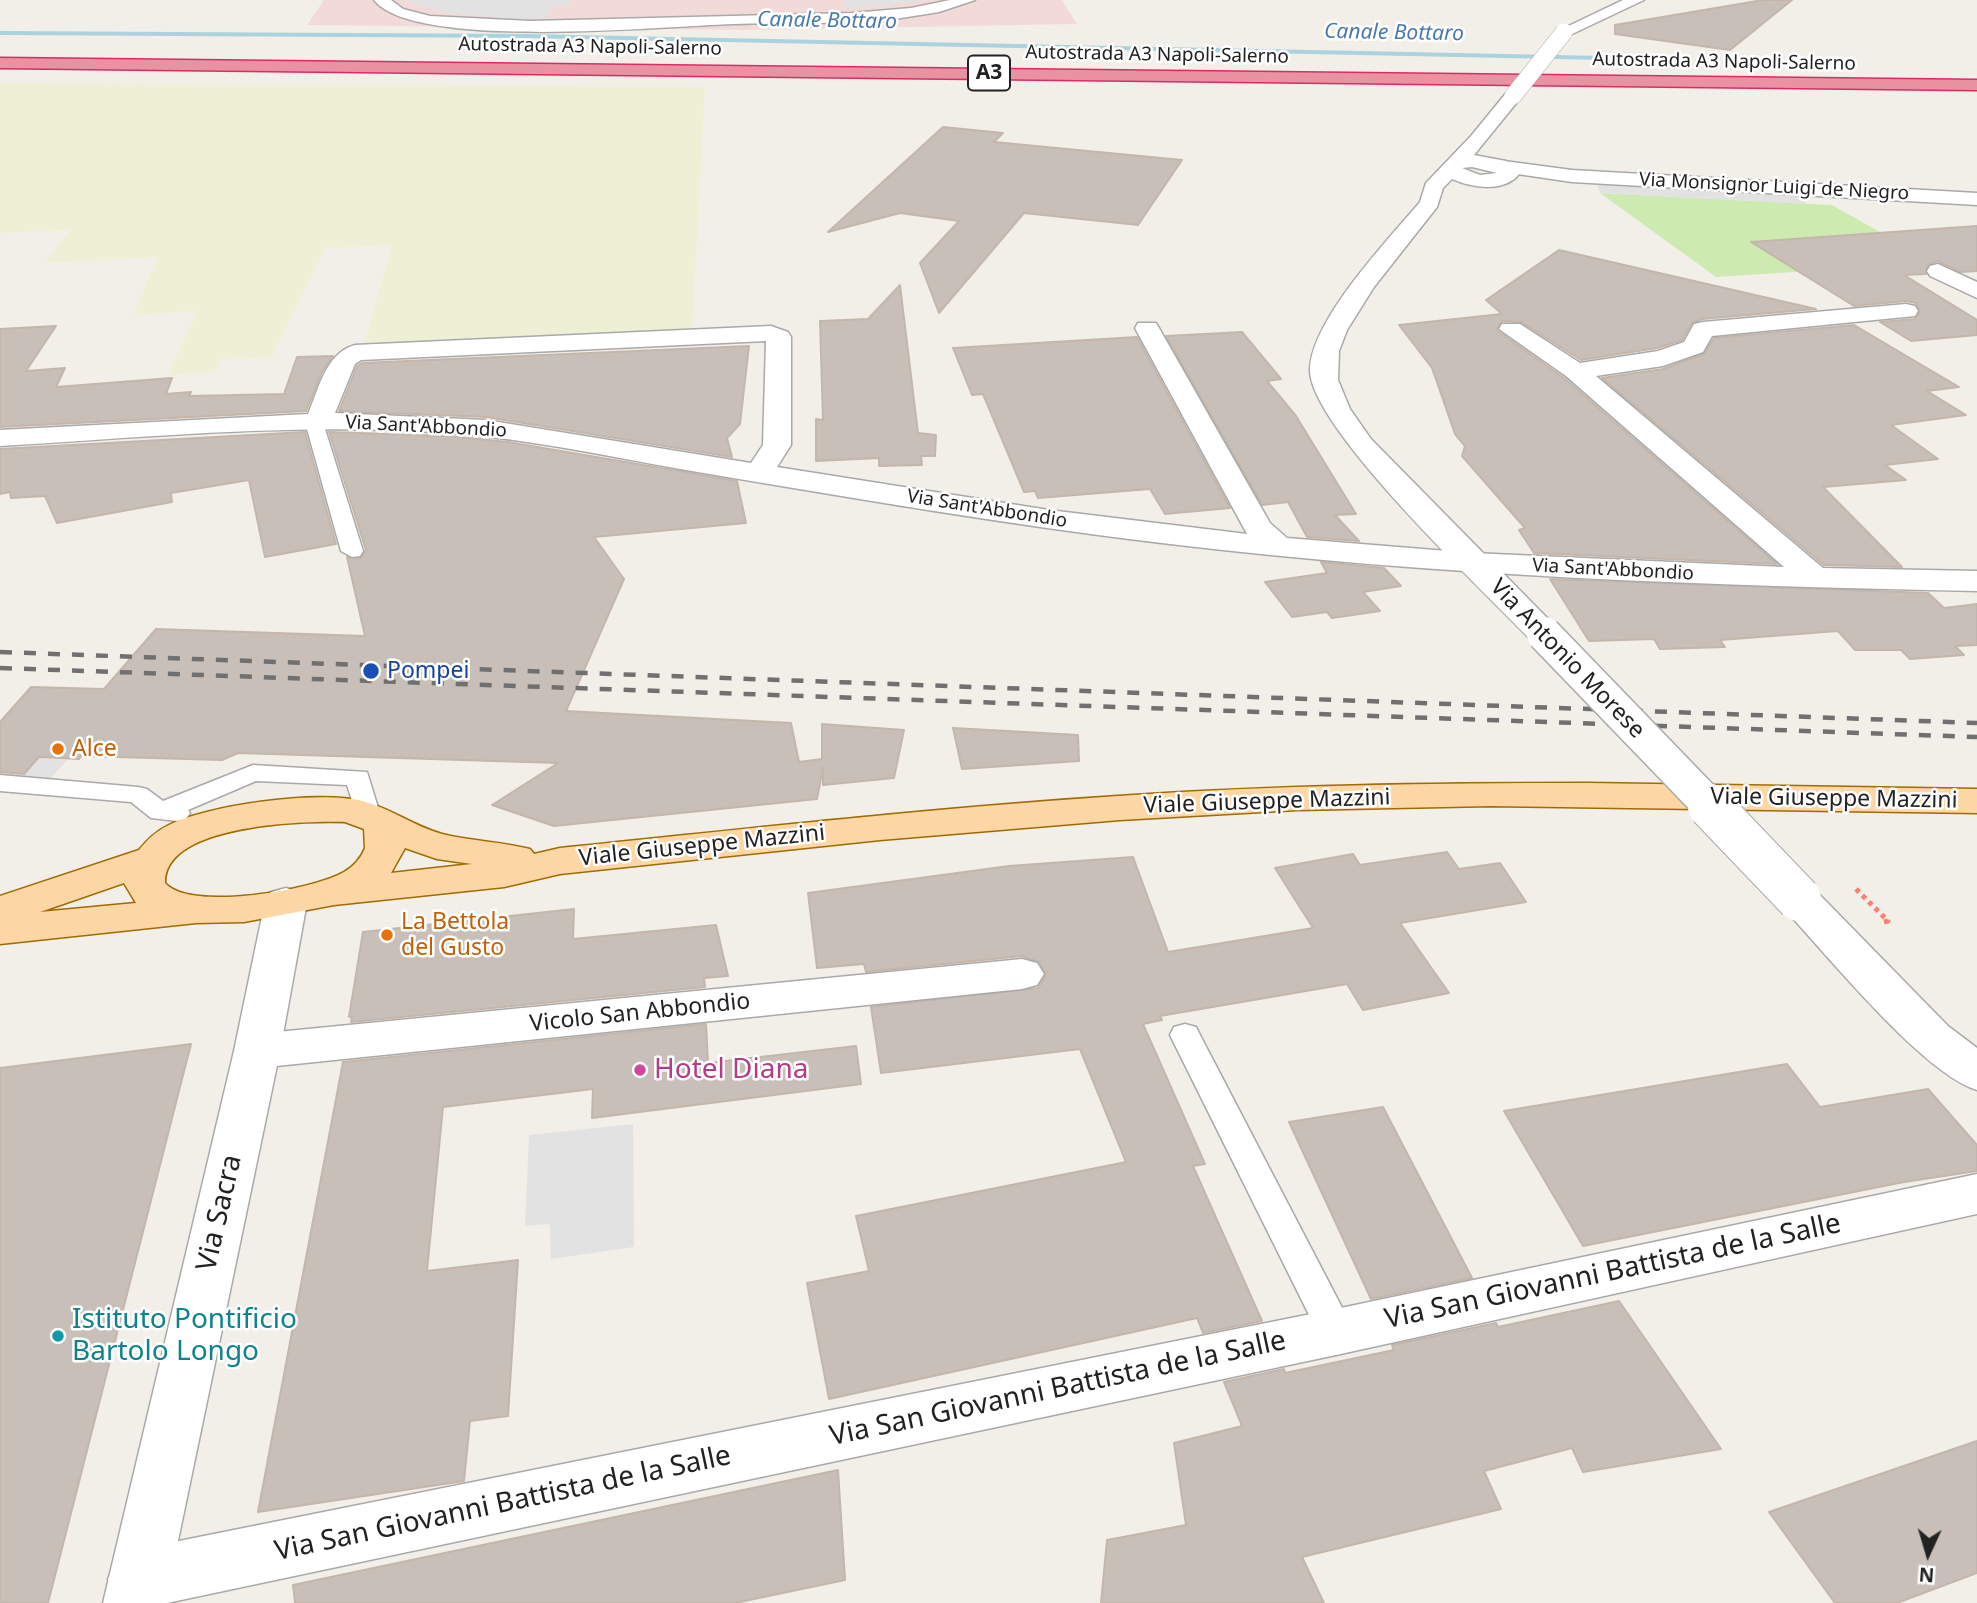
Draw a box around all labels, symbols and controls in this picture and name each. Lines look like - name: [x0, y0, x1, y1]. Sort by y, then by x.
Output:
- water label: Canale Bottaro: [757, 7, 897, 35]
- water label: Canale Bottaro: [1324, 19, 1464, 47]
- street label: Autostrada A3 Napoli-Salerno: [458, 33, 722, 61]
- street label: Autostrada A3 Napoli-Salerno: [1025, 41, 1289, 69]
- street label: Autostrada A3 Napoli-Salerno: [1592, 48, 1856, 76]
- road number: A3: [968, 56, 1010, 90]
- street label: Via Monsignor Luigi de Niegro: [1638, 169, 1910, 205]
- street label: Via Sant'Abbondio: [345, 411, 507, 443]
- street label: Via Sant'Abbondio: [905, 485, 1069, 533]
- street label: Via Sant'Abbondio: [1532, 554, 1694, 586]
- street label: Via Antonio Morese: [1484, 574, 1650, 744]
- place label: Pompei: [387, 657, 469, 685]
- marker: Pompei: [361, 661, 381, 681]
- place label: Alce: [72, 735, 117, 763]
- marker: Alce: [50, 741, 66, 757]
- street label: Viale Giuseppe Mazzini: [1710, 783, 1958, 815]
- street label: Viale Giuseppe Mazzini: [1143, 784, 1391, 820]
- street label: Viale Giuseppe Mazzini: [578, 819, 826, 873]
- place label: La Bettola del Gusto: [401, 908, 509, 962]
- marker: La Bettola del Gusto: [379, 927, 395, 943]
- street label: Vicolo San Abbondio: [528, 988, 752, 1038]
- place label: Hotel Diana: [654, 1053, 808, 1087]
- marker: Hotel Diana: [632, 1062, 648, 1078]
- street label: Via Sacra: [190, 1152, 250, 1274]
- street label: Via San Giovanni Battista de la Salle: [1382, 1207, 1844, 1337]
- place label: Istituto Pontificio Bartolo Longo: [72, 1303, 297, 1369]
- street label: Via San Giovanni Battista de la Salle: [827, 1324, 1289, 1454]
- marker: Istituto Pontificio Bartolo Longo: [50, 1328, 66, 1344]
- street label: Via San Giovanni Battista de la Salle: [272, 1439, 734, 1569]
- north arrow: [1893, 1519, 1963, 1589]
- text: N: [1918, 1561, 1935, 1588]

